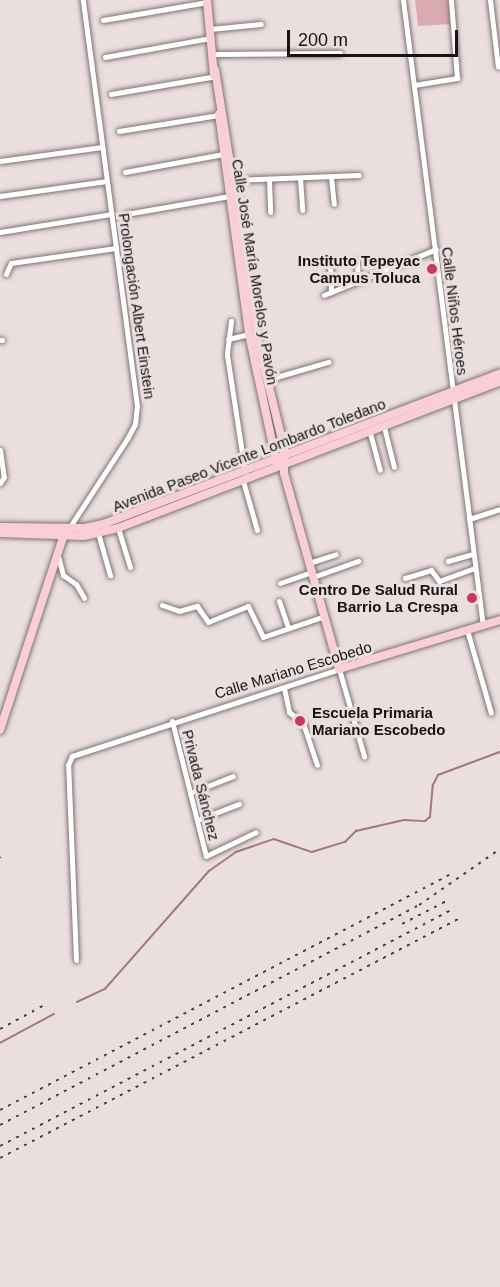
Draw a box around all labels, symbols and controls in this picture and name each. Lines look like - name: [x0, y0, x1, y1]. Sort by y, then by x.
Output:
- scale bar: [290, 18, 461, 56]
- text: 200 m: [298, 30, 348, 50]
- street label: Calle José María Morelos y Pavón: [228, 158, 282, 386]
- street label: Prolongación Albert Einstein: [115, 211, 159, 401]
- street label: Calle Niños Héroes: [438, 246, 472, 376]
- place label: Instituto Tepeyac Campus Toluca: [298, 251, 420, 286]
- marker: Instituto Tepeyac Campus Toluca: [425, 262, 439, 276]
- street label: Avenida Paseo Vicente Lombardo Toledano: [110, 394, 388, 516]
- place label: Centro De Salud Rural Barrio La Crespa: [299, 580, 458, 615]
- marker: Centro De Salud Rural Barrio La Crespa: [463, 589, 481, 607]
- street label: Calle Mariano Escobedo: [212, 638, 374, 702]
- place label: Escuela Primaria Mariano Escobedo: [312, 703, 445, 738]
- marker: Escuela Primaria Mariano Escobedo: [293, 714, 307, 728]
- street label: Privada Sánchez: [179, 728, 223, 842]

